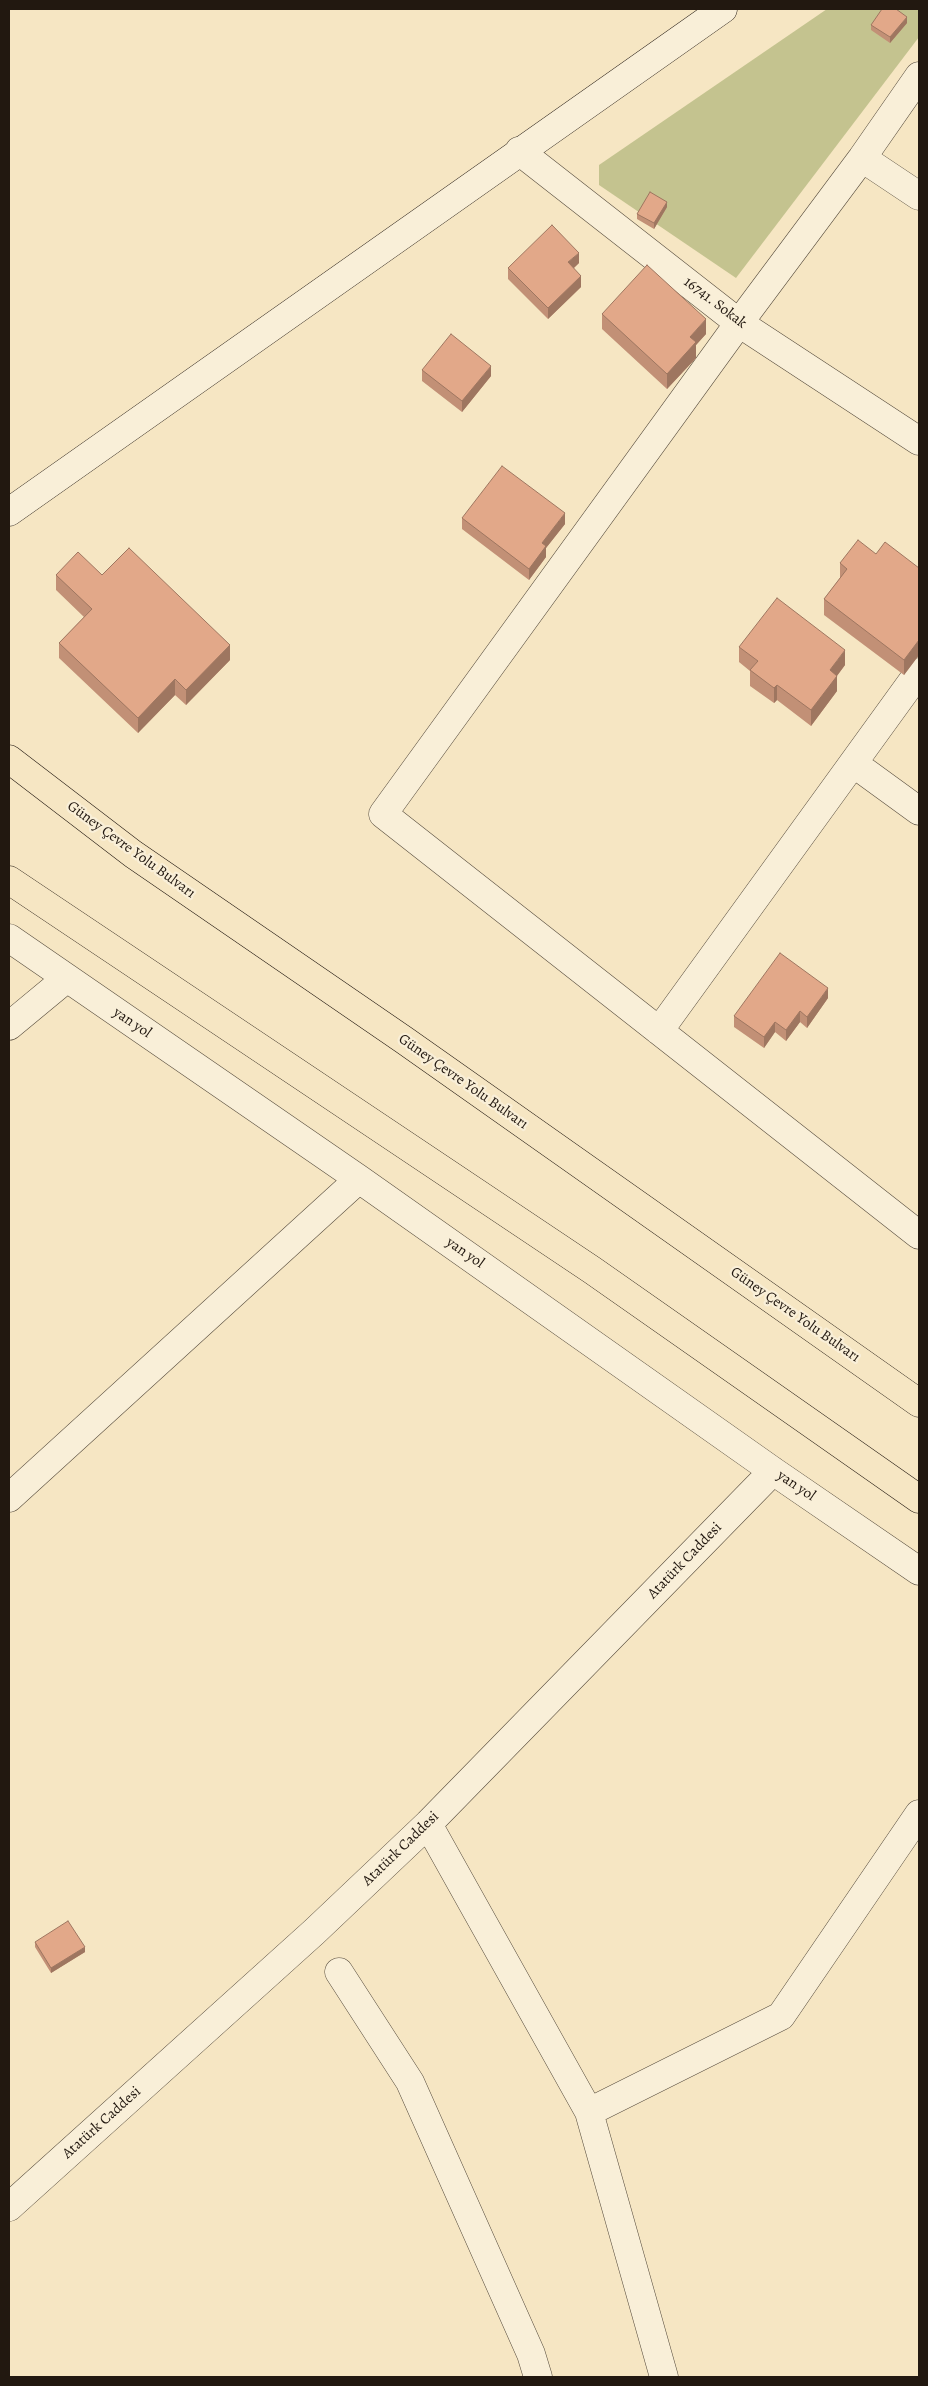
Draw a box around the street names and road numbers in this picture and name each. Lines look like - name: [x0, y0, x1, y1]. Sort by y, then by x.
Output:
- street label: 16741. Sokak: [680, 273, 750, 333]
- street label: Güney Çevre Yolu Bulvarı: [63, 797, 199, 903]
- street label: yan yol: [109, 1004, 155, 1042]
- street label: Güney Çevre Yolu Bulvarı: [395, 1030, 531, 1134]
- street label: yan yol: [443, 1234, 487, 1272]
- street label: Güney Çevre Yolu Bulvarı: [727, 1263, 863, 1367]
- street label: yan yol: [773, 1467, 819, 1505]
- street label: Atatürk Caddesi: [644, 1519, 726, 1603]
- street label: Atatürk Caddesi: [359, 1808, 443, 1890]
- street label: Atatürk Caddesi: [59, 2083, 145, 2163]

